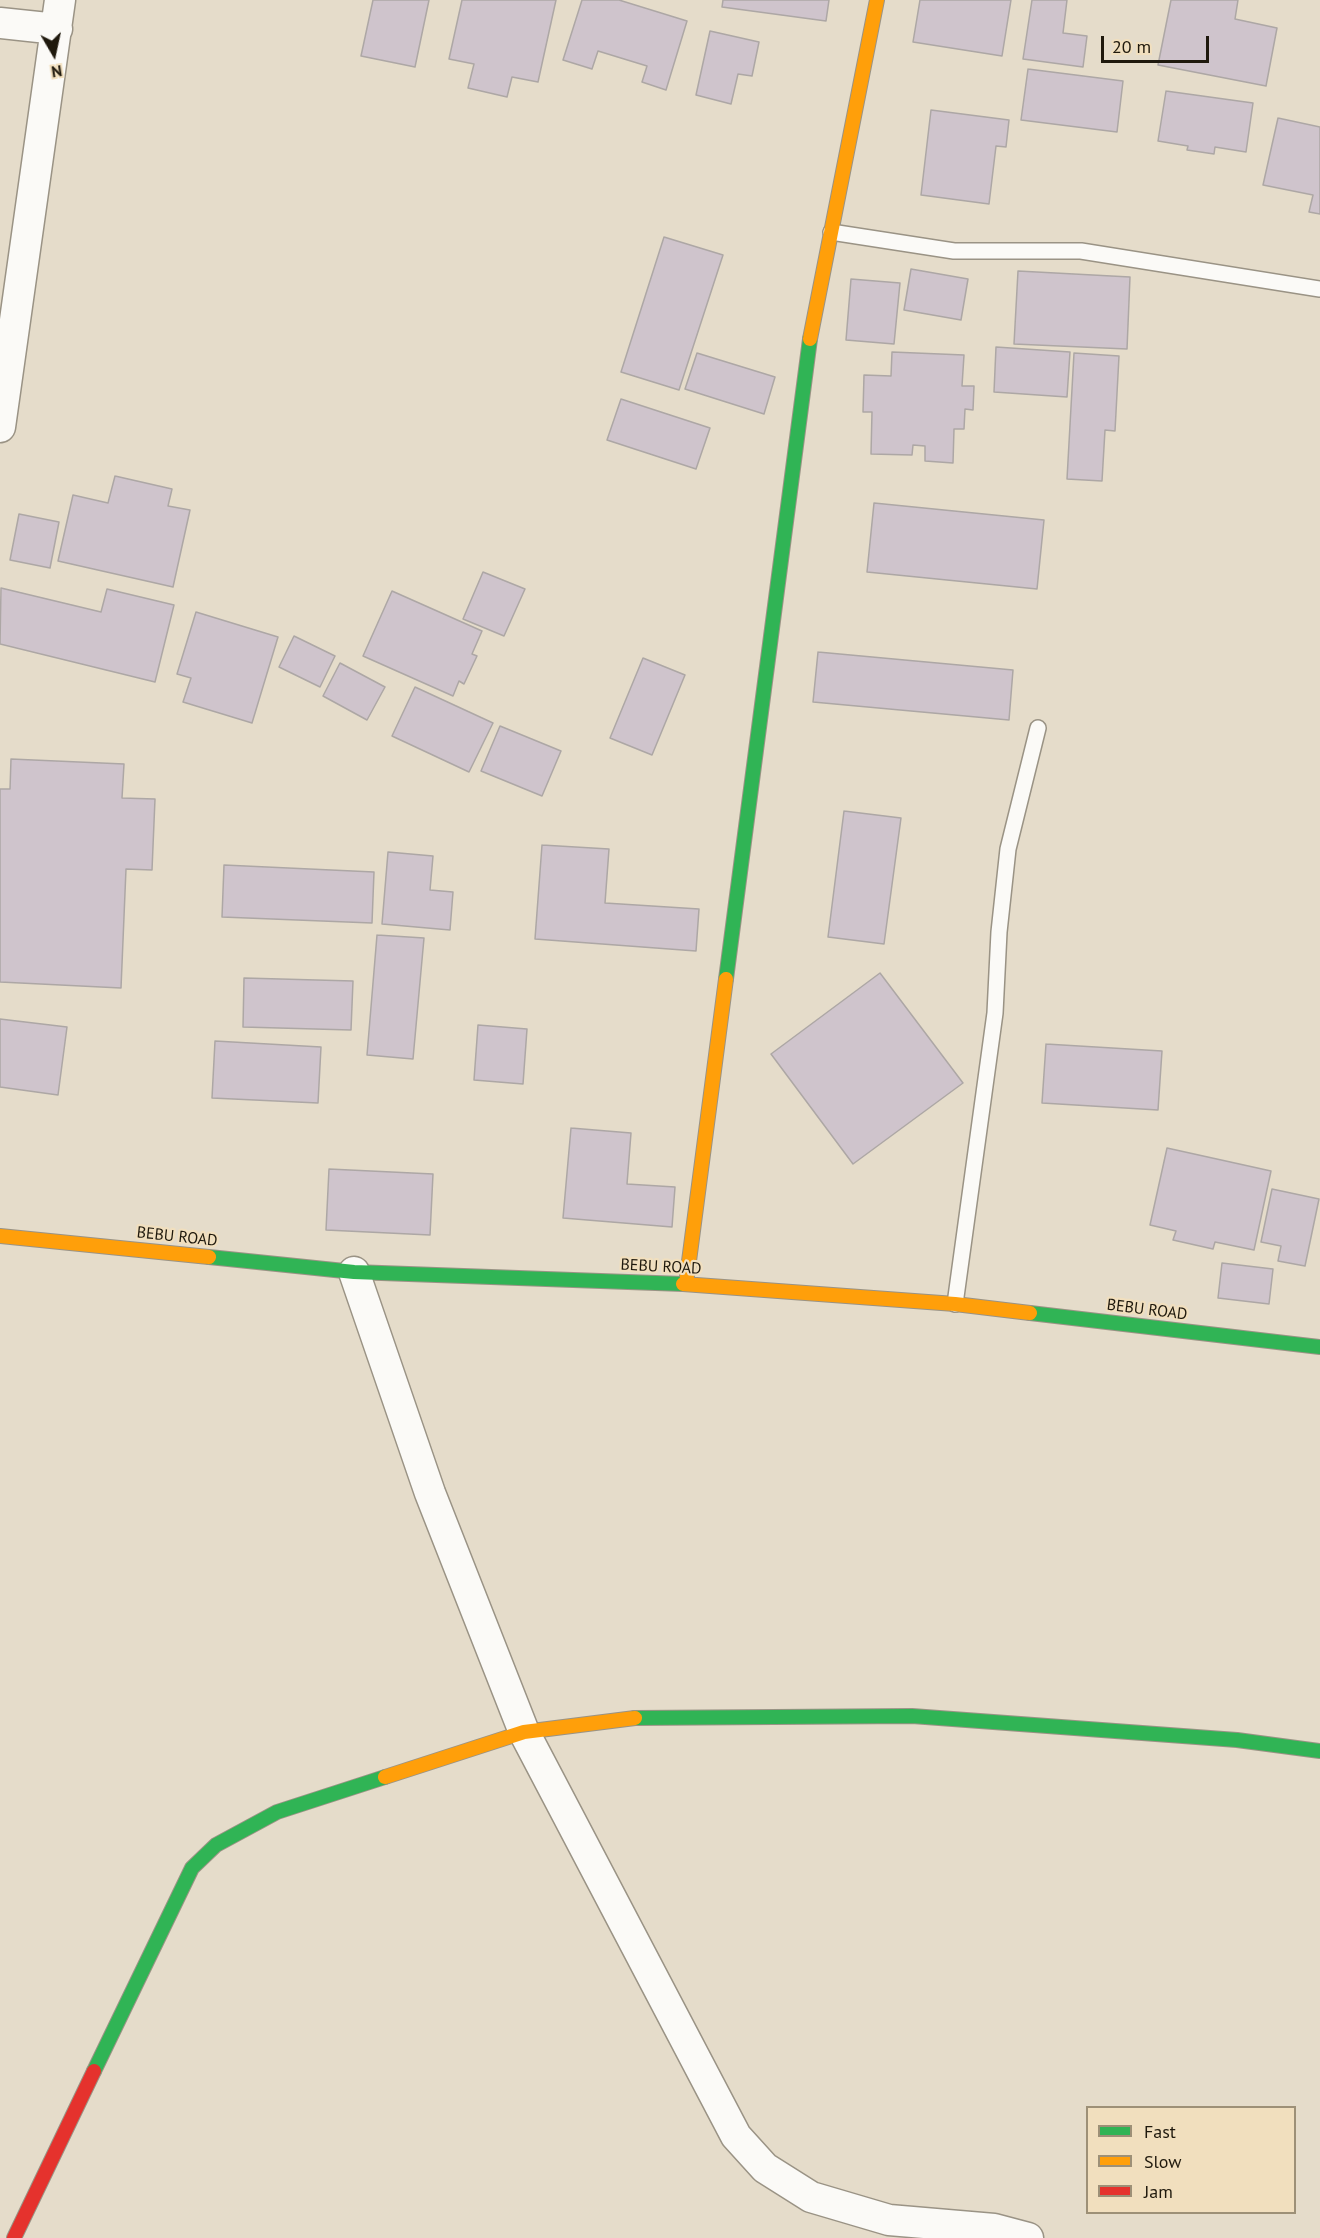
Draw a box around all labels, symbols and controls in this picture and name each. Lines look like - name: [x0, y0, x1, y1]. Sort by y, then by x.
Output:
- north arrow: [24, 24, 84, 84]
- scale bar: [1104, 24, 1212, 62]
- text: 20 m: [1112, 35, 1151, 58]
- text: N: [50, 61, 64, 82]
- street label: BEBU ROAD: [136, 1223, 218, 1251]
- street label: BEBU ROAD: [620, 1255, 702, 1279]
- street label: BEBU ROAD: [1106, 1296, 1188, 1324]
- legend: [1086, 2106, 1296, 2214]
- text: Fast: [1144, 2120, 1176, 2143]
- text: Slow: [1144, 2150, 1182, 2173]
- text: Jam: [1144, 2180, 1173, 2203]

